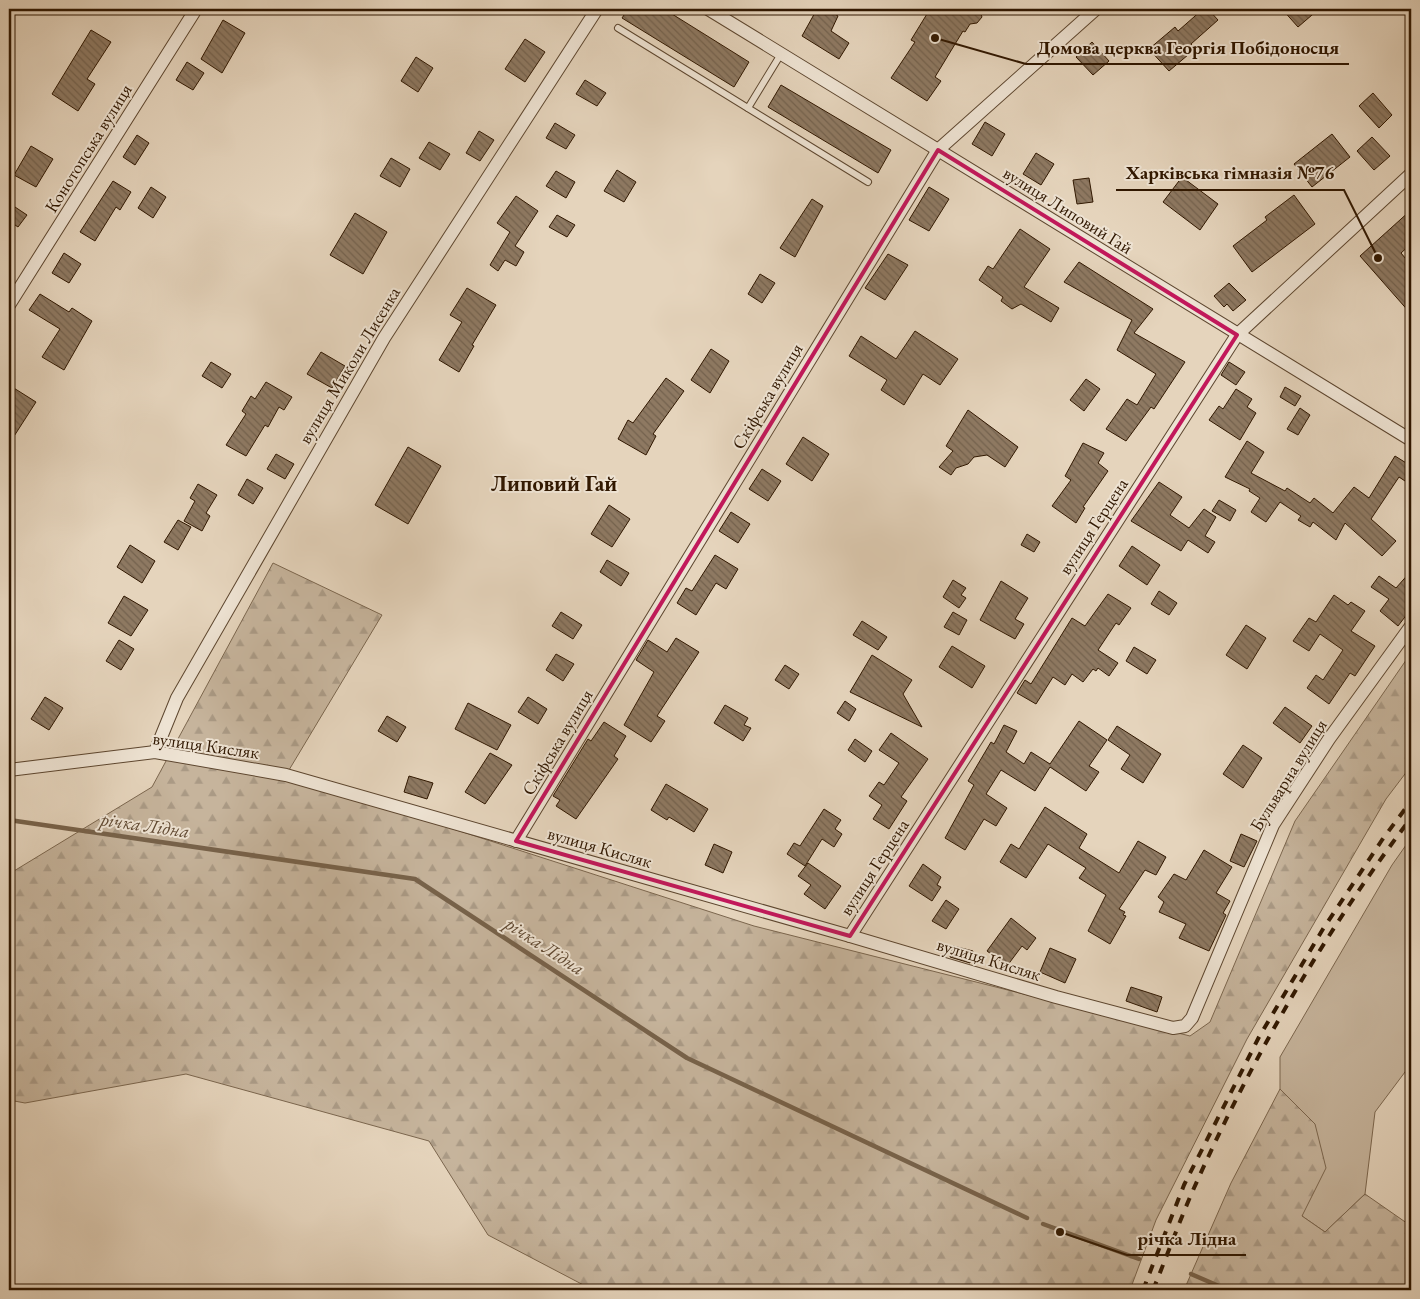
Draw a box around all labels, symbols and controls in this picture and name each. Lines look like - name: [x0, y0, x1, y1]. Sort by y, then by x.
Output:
- callout: Домова церква Георгія Побідоносця: [1026, 30, 1349, 64]
- text: Домова церква Георгія Побідоносця: [1037, 35, 1339, 60]
- street label: Конотопська вулиця: [39, 79, 137, 217]
- callout: Харківська гімназія №76: [1116, 156, 1344, 190]
- text: Харківська гімназія №76: [1125, 160, 1334, 185]
- street label: вулиця Липовий Гай: [999, 161, 1137, 259]
- street label: вулиця Миколи Лисенка: [293, 282, 405, 448]
- street label: Скіфська вулиця: [726, 339, 808, 453]
- district label: Липовий Гай: [491, 469, 617, 498]
- street label: вулиця Герцена: [1053, 473, 1133, 579]
- street label: Скіфська вулиця: [516, 685, 598, 799]
- street label: Бульварна вулиця: [1244, 715, 1332, 835]
- street label: вулиця Кисляк: [151, 726, 261, 764]
- water label: річка Лідна: [96, 806, 191, 844]
- street label: вулиця Герцена: [834, 814, 914, 920]
- street label: вулиця Кисляк: [545, 821, 655, 873]
- water label: річка Лідна: [498, 909, 589, 981]
- street label: вулиця Кисляк: [934, 932, 1044, 986]
- callout: річка Лідна: [1127, 1221, 1246, 1255]
- text: річка Лідна: [1138, 1226, 1237, 1251]

